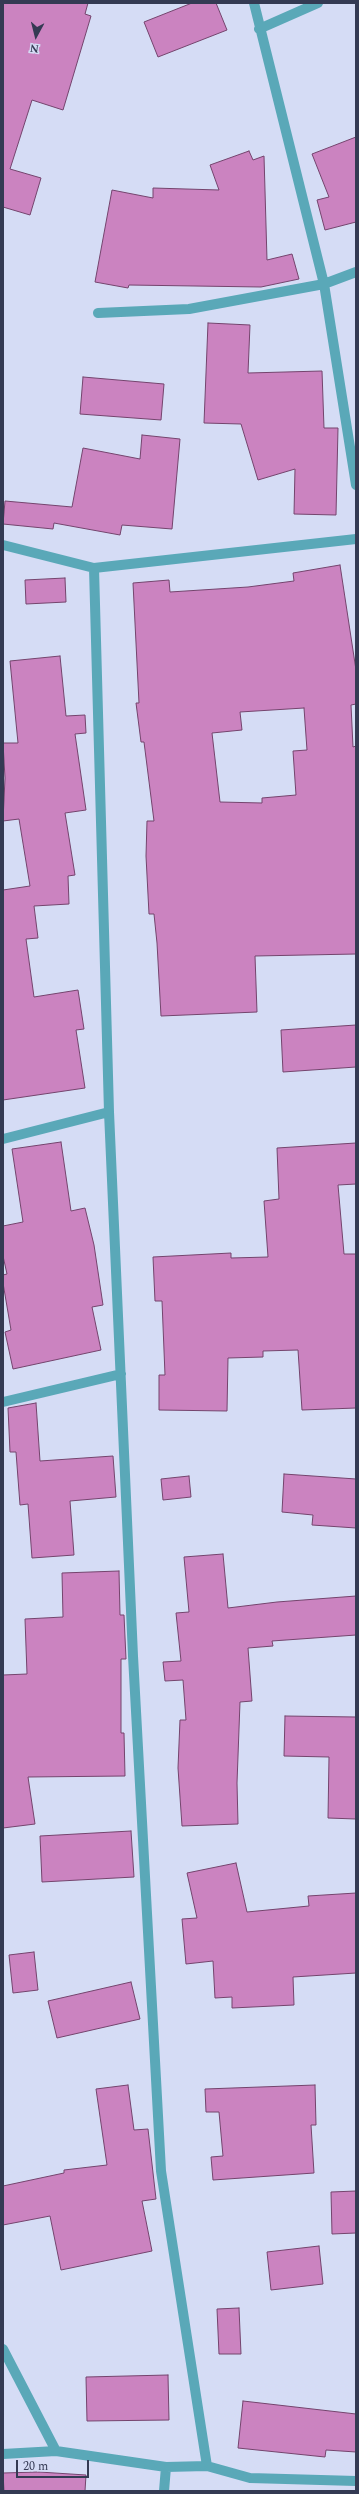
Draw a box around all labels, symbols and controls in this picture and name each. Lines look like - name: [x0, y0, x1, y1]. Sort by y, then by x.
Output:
- north arrow: [16, 16, 56, 56]
- text: N: [29, 39, 40, 57]
- scale bar: [18, 2452, 91, 2478]
- text: 20 m: [23, 2457, 48, 2476]

